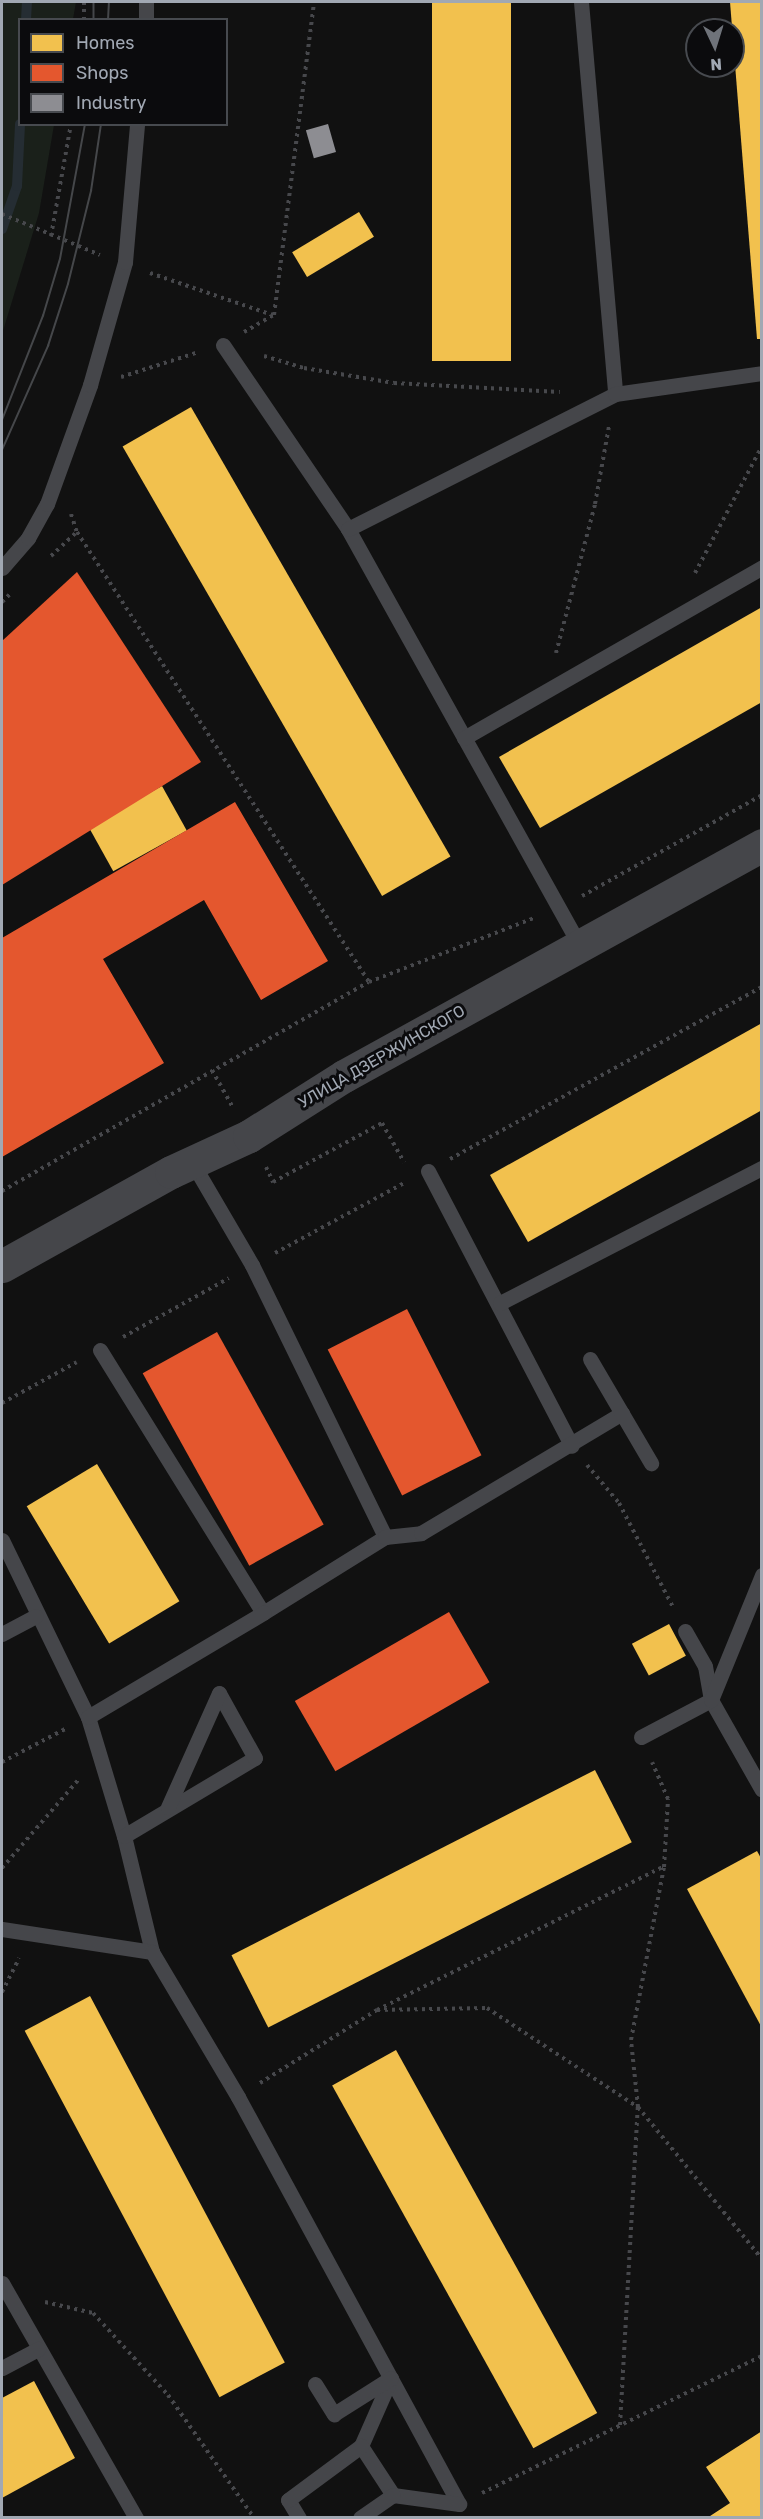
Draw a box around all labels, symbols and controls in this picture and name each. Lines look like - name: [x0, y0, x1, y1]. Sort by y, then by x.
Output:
- legend: [18, 18, 228, 126]
- north arrow: [685, 18, 745, 78]
- text: Homes: [76, 32, 134, 54]
- text: N: [710, 55, 723, 74]
- text: Shops: [76, 62, 128, 84]
- text: Industry: [76, 92, 146, 114]
- street label: УЛИЦА ДЗЕРЖИНСКОГО: [295, 1001, 469, 1113]

